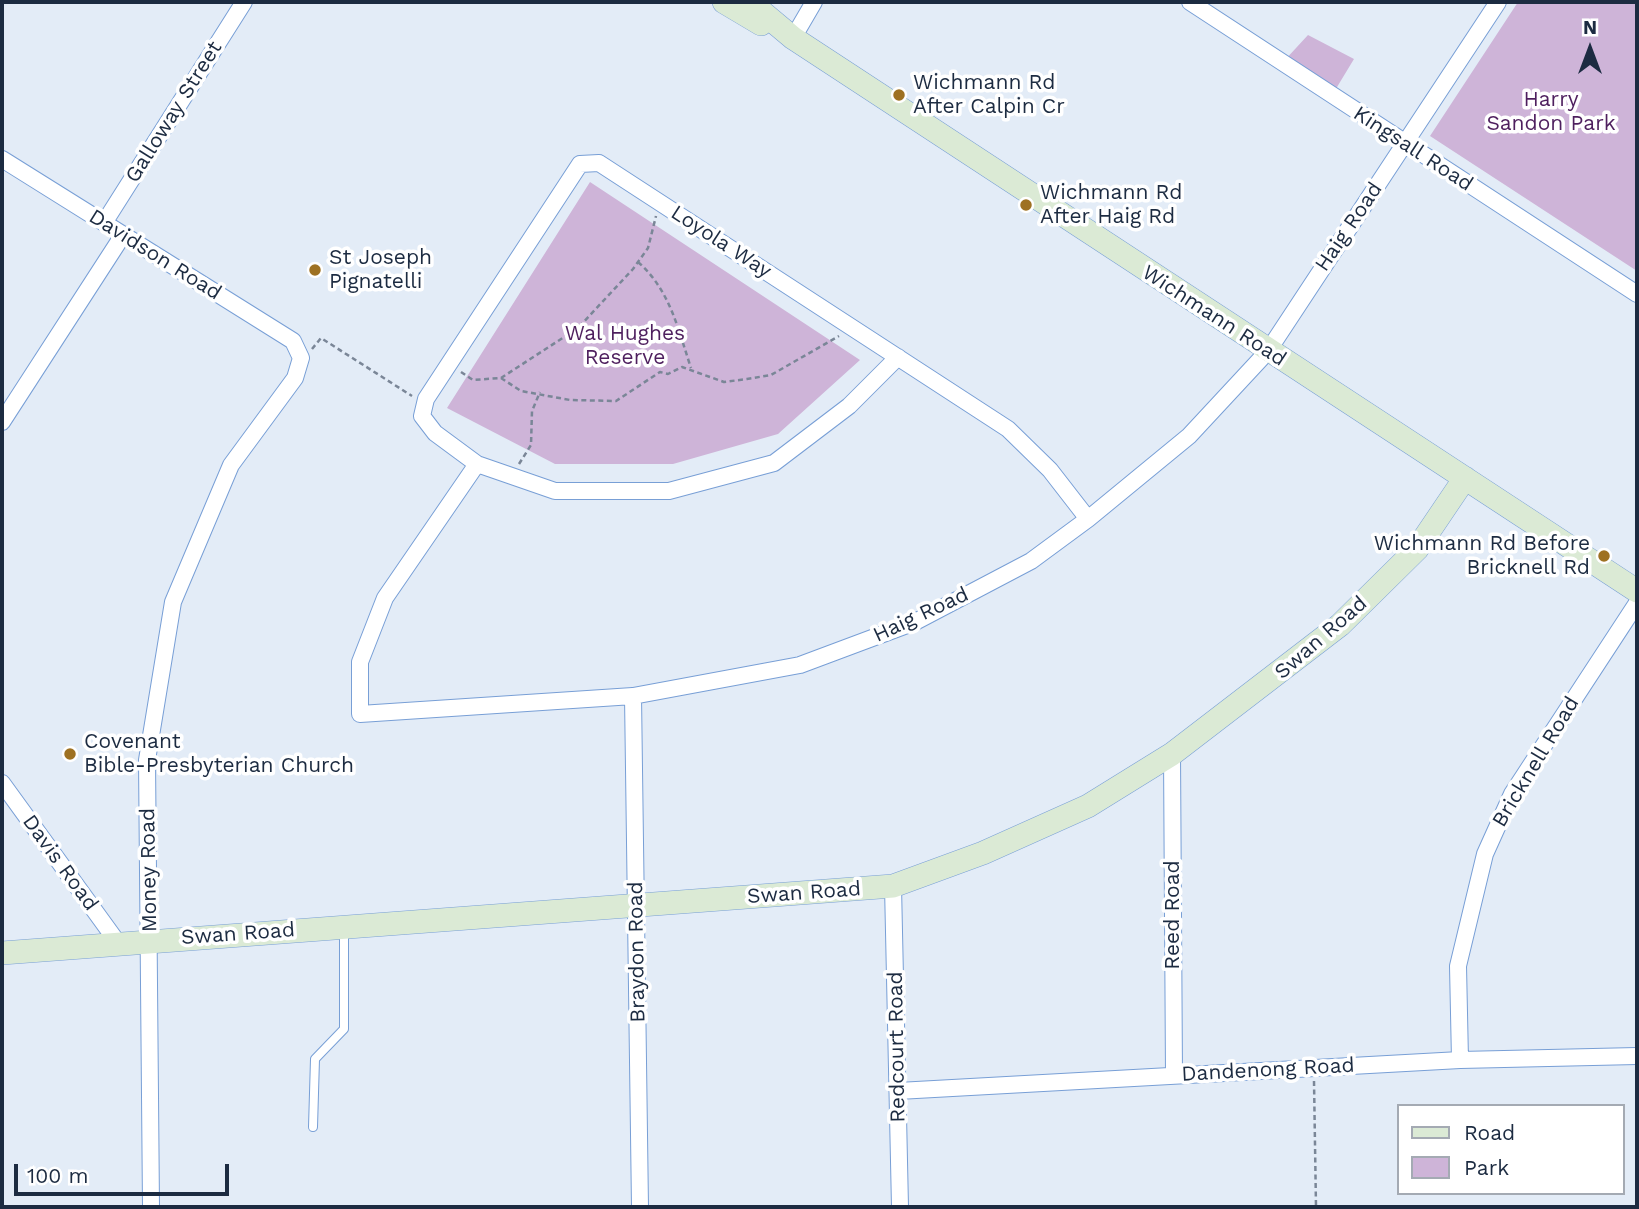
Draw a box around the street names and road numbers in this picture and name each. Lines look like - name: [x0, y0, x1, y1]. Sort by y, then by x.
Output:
- street label: Galloway Street: [120, 37, 228, 187]
- street label: Kingsall Road: [1348, 101, 1478, 197]
- street label: Haig Road: [1310, 178, 1388, 276]
- street label: Loyola Way: [666, 200, 776, 284]
- street label: Davidson Road: [84, 204, 226, 306]
- street label: Wichmann Road: [1137, 260, 1291, 372]
- street label: Haig Road: [869, 582, 973, 648]
- street label: Swan Road: [1270, 591, 1372, 685]
- street label: Bricknell Road: [1487, 692, 1585, 832]
- street label: Money Road: [135, 808, 163, 932]
- street label: Davis Road: [17, 810, 103, 916]
- street label: Reed Road: [1160, 860, 1186, 970]
- street label: Swan Road: [746, 876, 862, 910]
- street label: Braydon Road: [623, 881, 651, 1023]
- street label: Swan Road: [180, 917, 296, 951]
- street label: Redcourt Road: [883, 971, 911, 1123]
- street label: Dandenong Road: [1181, 1053, 1355, 1087]

